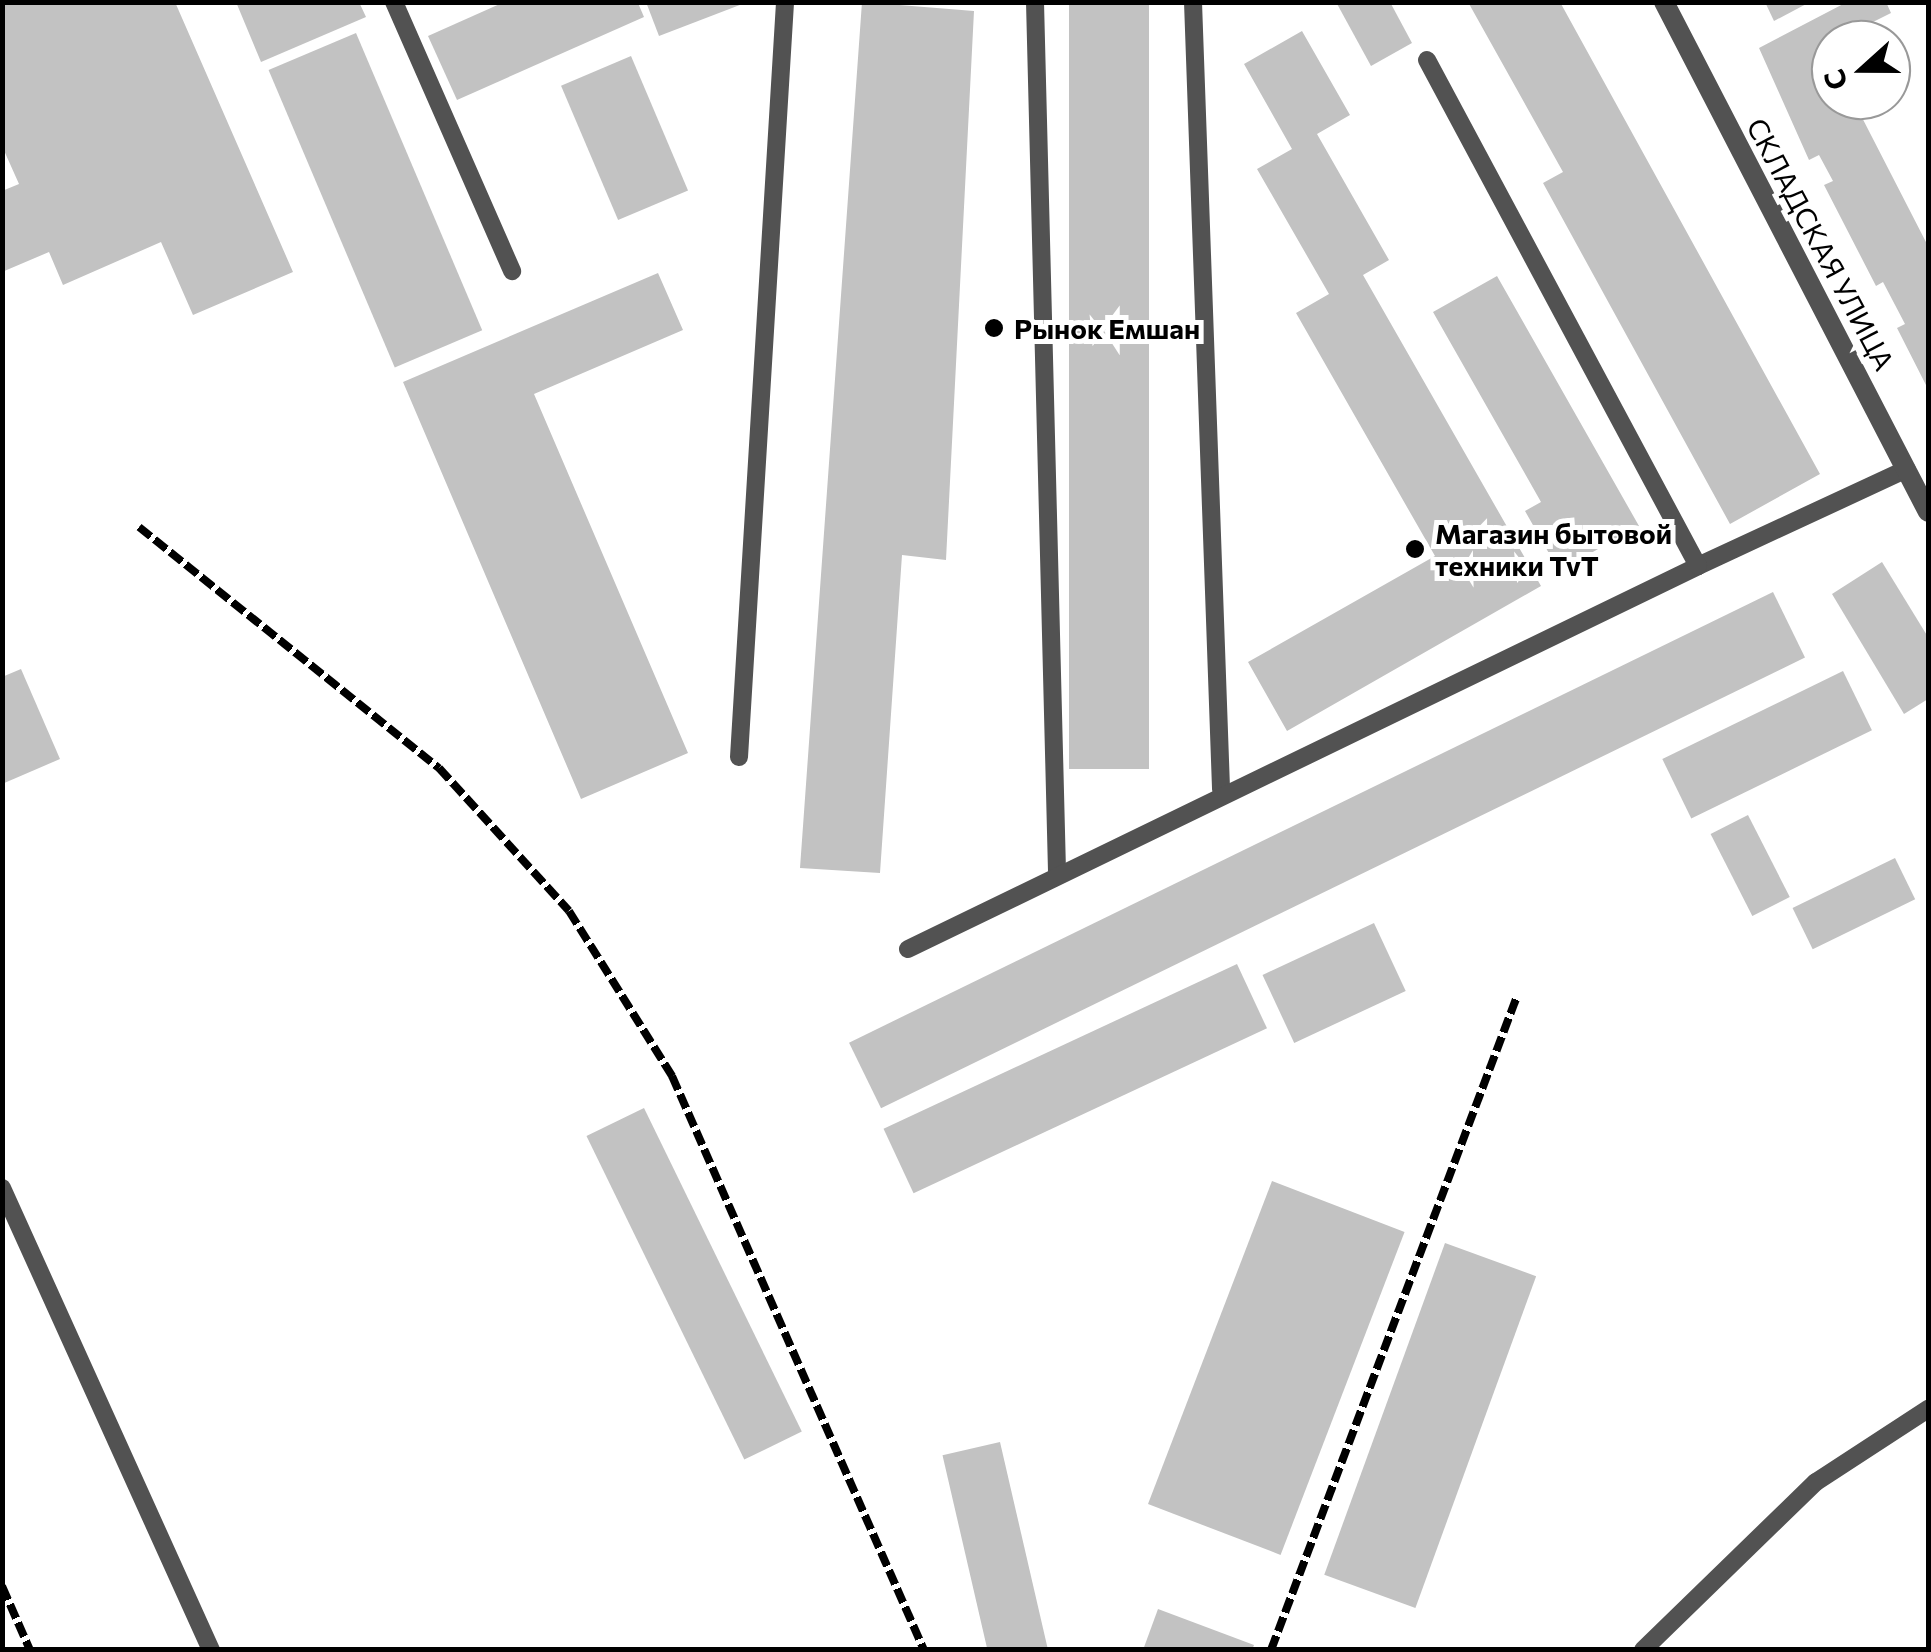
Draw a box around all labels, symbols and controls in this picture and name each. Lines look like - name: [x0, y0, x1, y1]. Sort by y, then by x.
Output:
- north arrow: [1811, 20, 1911, 120]
- text: С: [1816, 65, 1854, 95]
- street label: СКЛАДСКАЯ УЛИЦА: [1740, 112, 1902, 376]
- place label: Рынок Емшан: [1014, 311, 1200, 345]
- marker: Рынок Емшан: [983, 317, 1005, 339]
- place label: Магазин бытовой техники TvT: [1435, 516, 1672, 582]
- marker: Магазин бытовой техники TvT: [1404, 538, 1426, 560]

